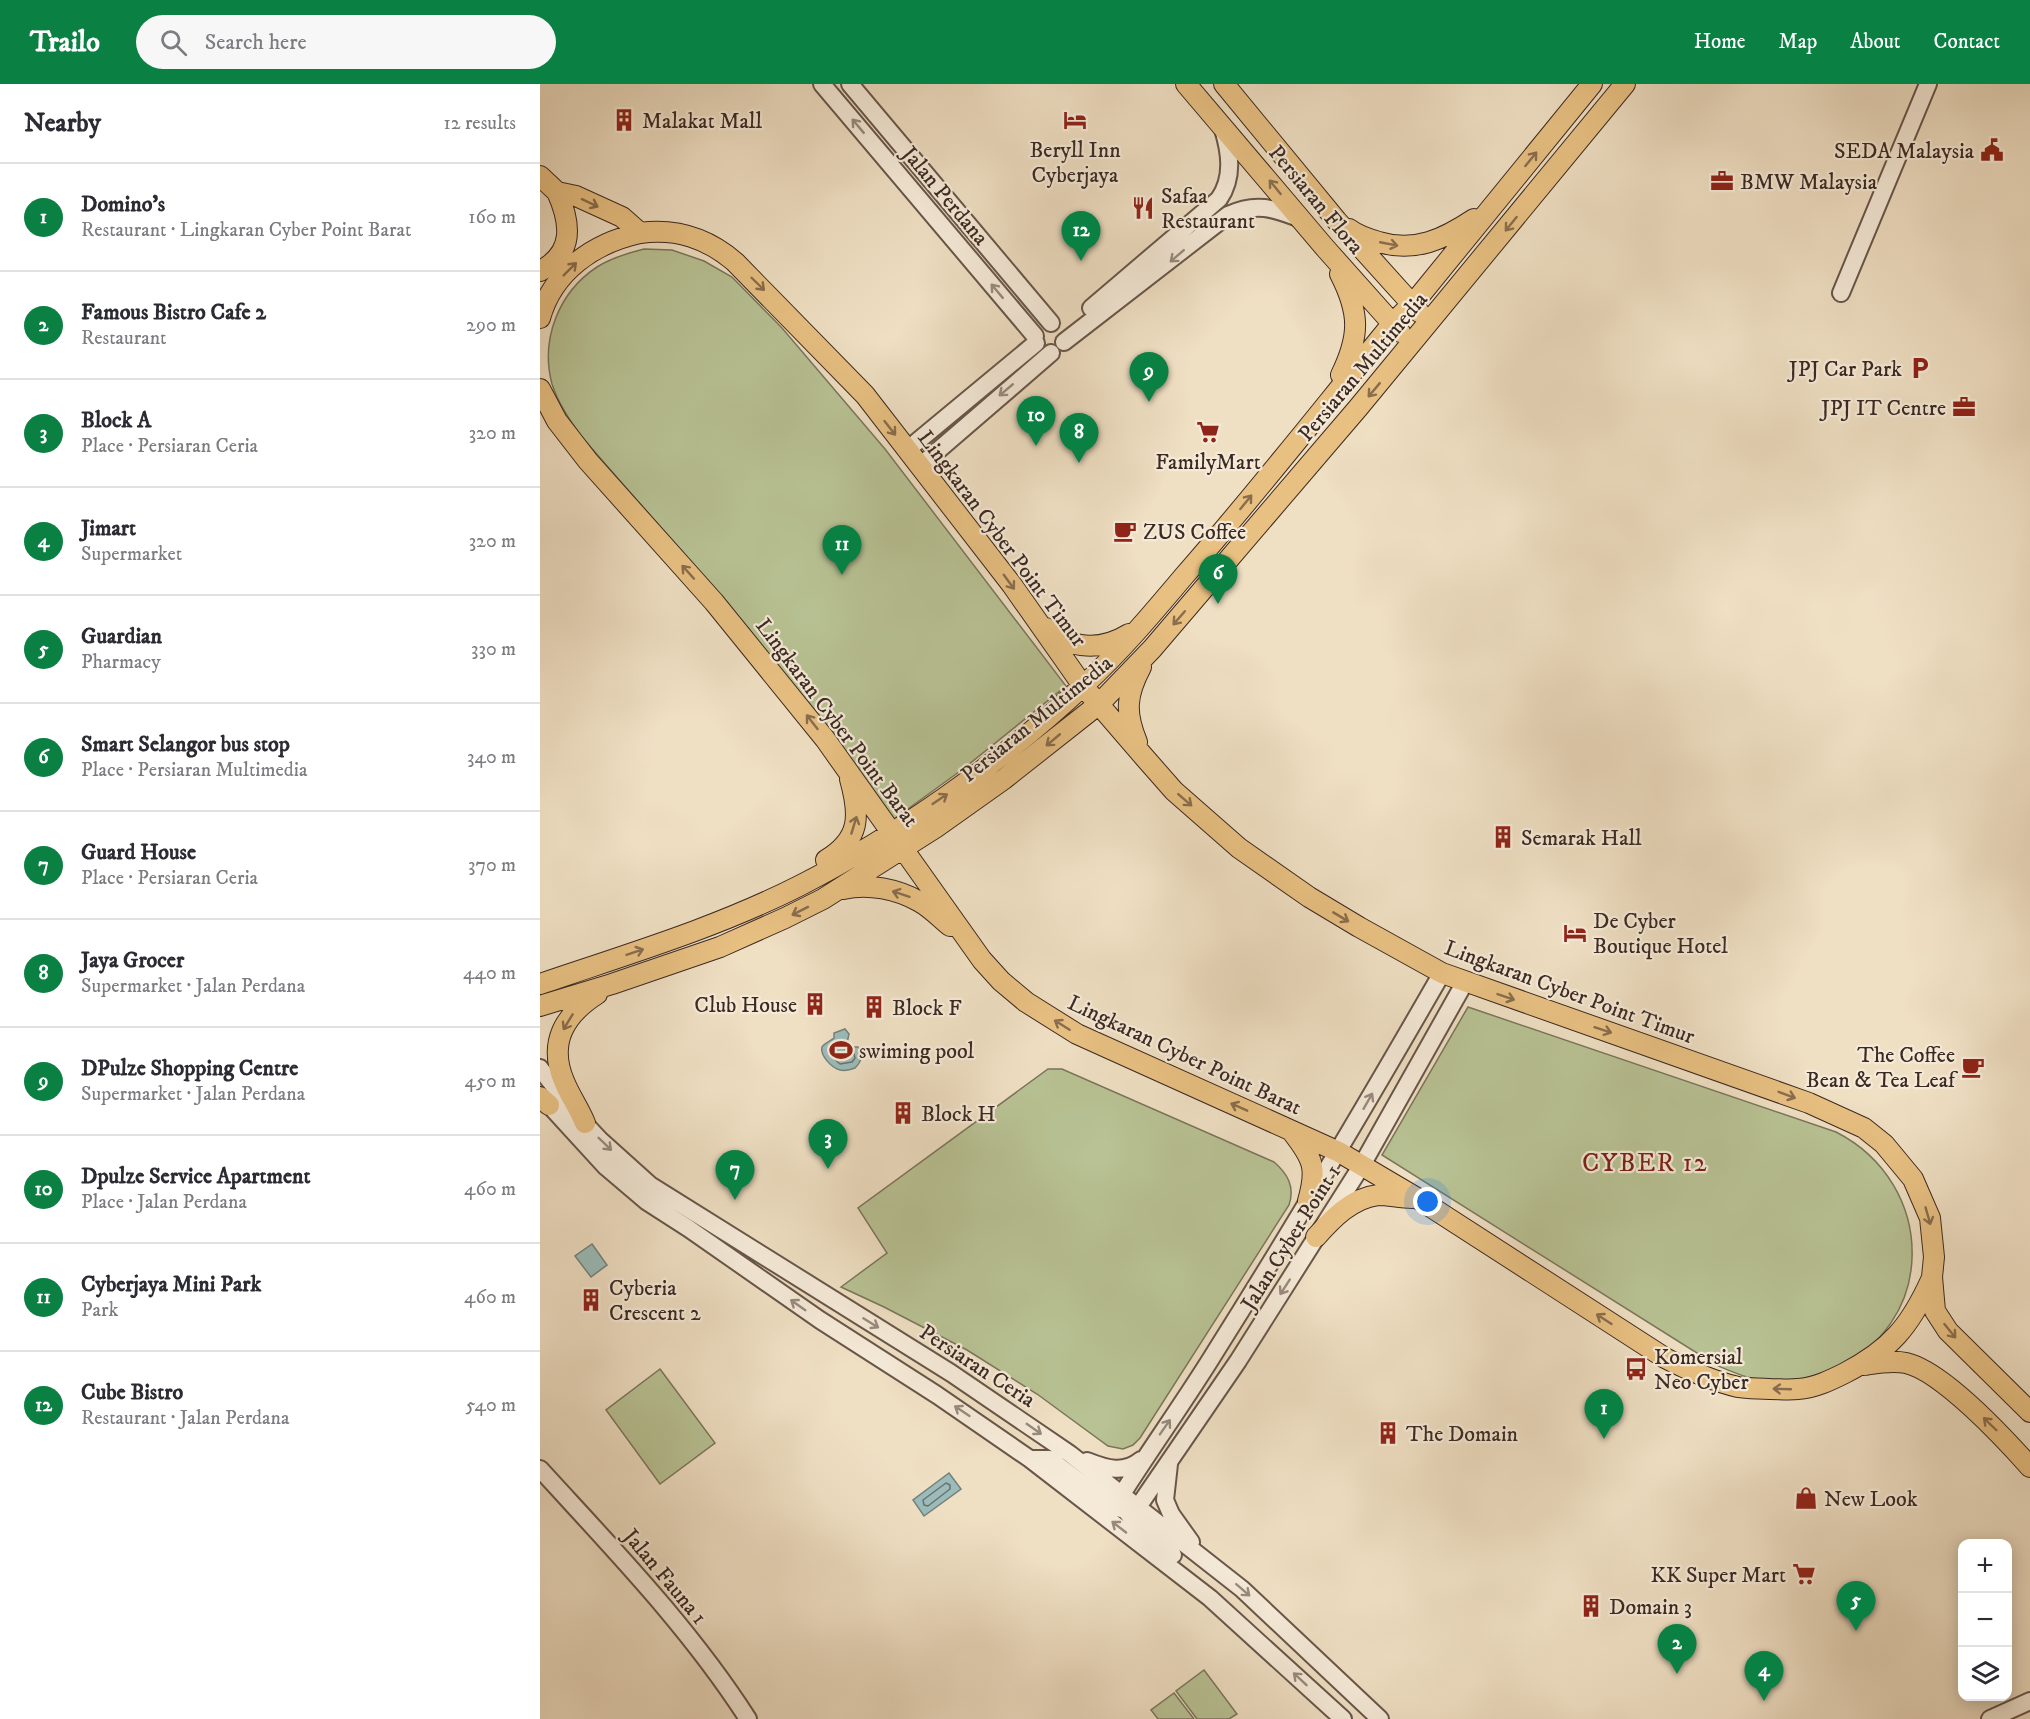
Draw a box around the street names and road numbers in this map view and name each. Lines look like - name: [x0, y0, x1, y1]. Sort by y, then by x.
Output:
- street label: Jalan Perdana: [894, 140, 994, 251]
- street label: Persiaran Flora: [1262, 140, 1370, 260]
- street label: Persiaran Multimedia: [1293, 286, 1434, 447]
- street label: Lingkaran Cyber Point Timur: [911, 425, 1093, 653]
- street label: Lingkaran Cyber Point Barat: [749, 613, 924, 833]
- street label: Persiaran Multimedia: [956, 649, 1119, 789]
- street label: Lingkaran Cyber Point Timur: [1441, 935, 1699, 1051]
- street label: Lingkaran Cyber Point Barat: [1063, 989, 1305, 1121]
- street label: Jalan Cyber Point 1: [1235, 1160, 1347, 1317]
- street label: Persiaran Ceria: [914, 1319, 1041, 1414]
- street label: Jalan Fauna 1: [616, 1522, 713, 1630]

